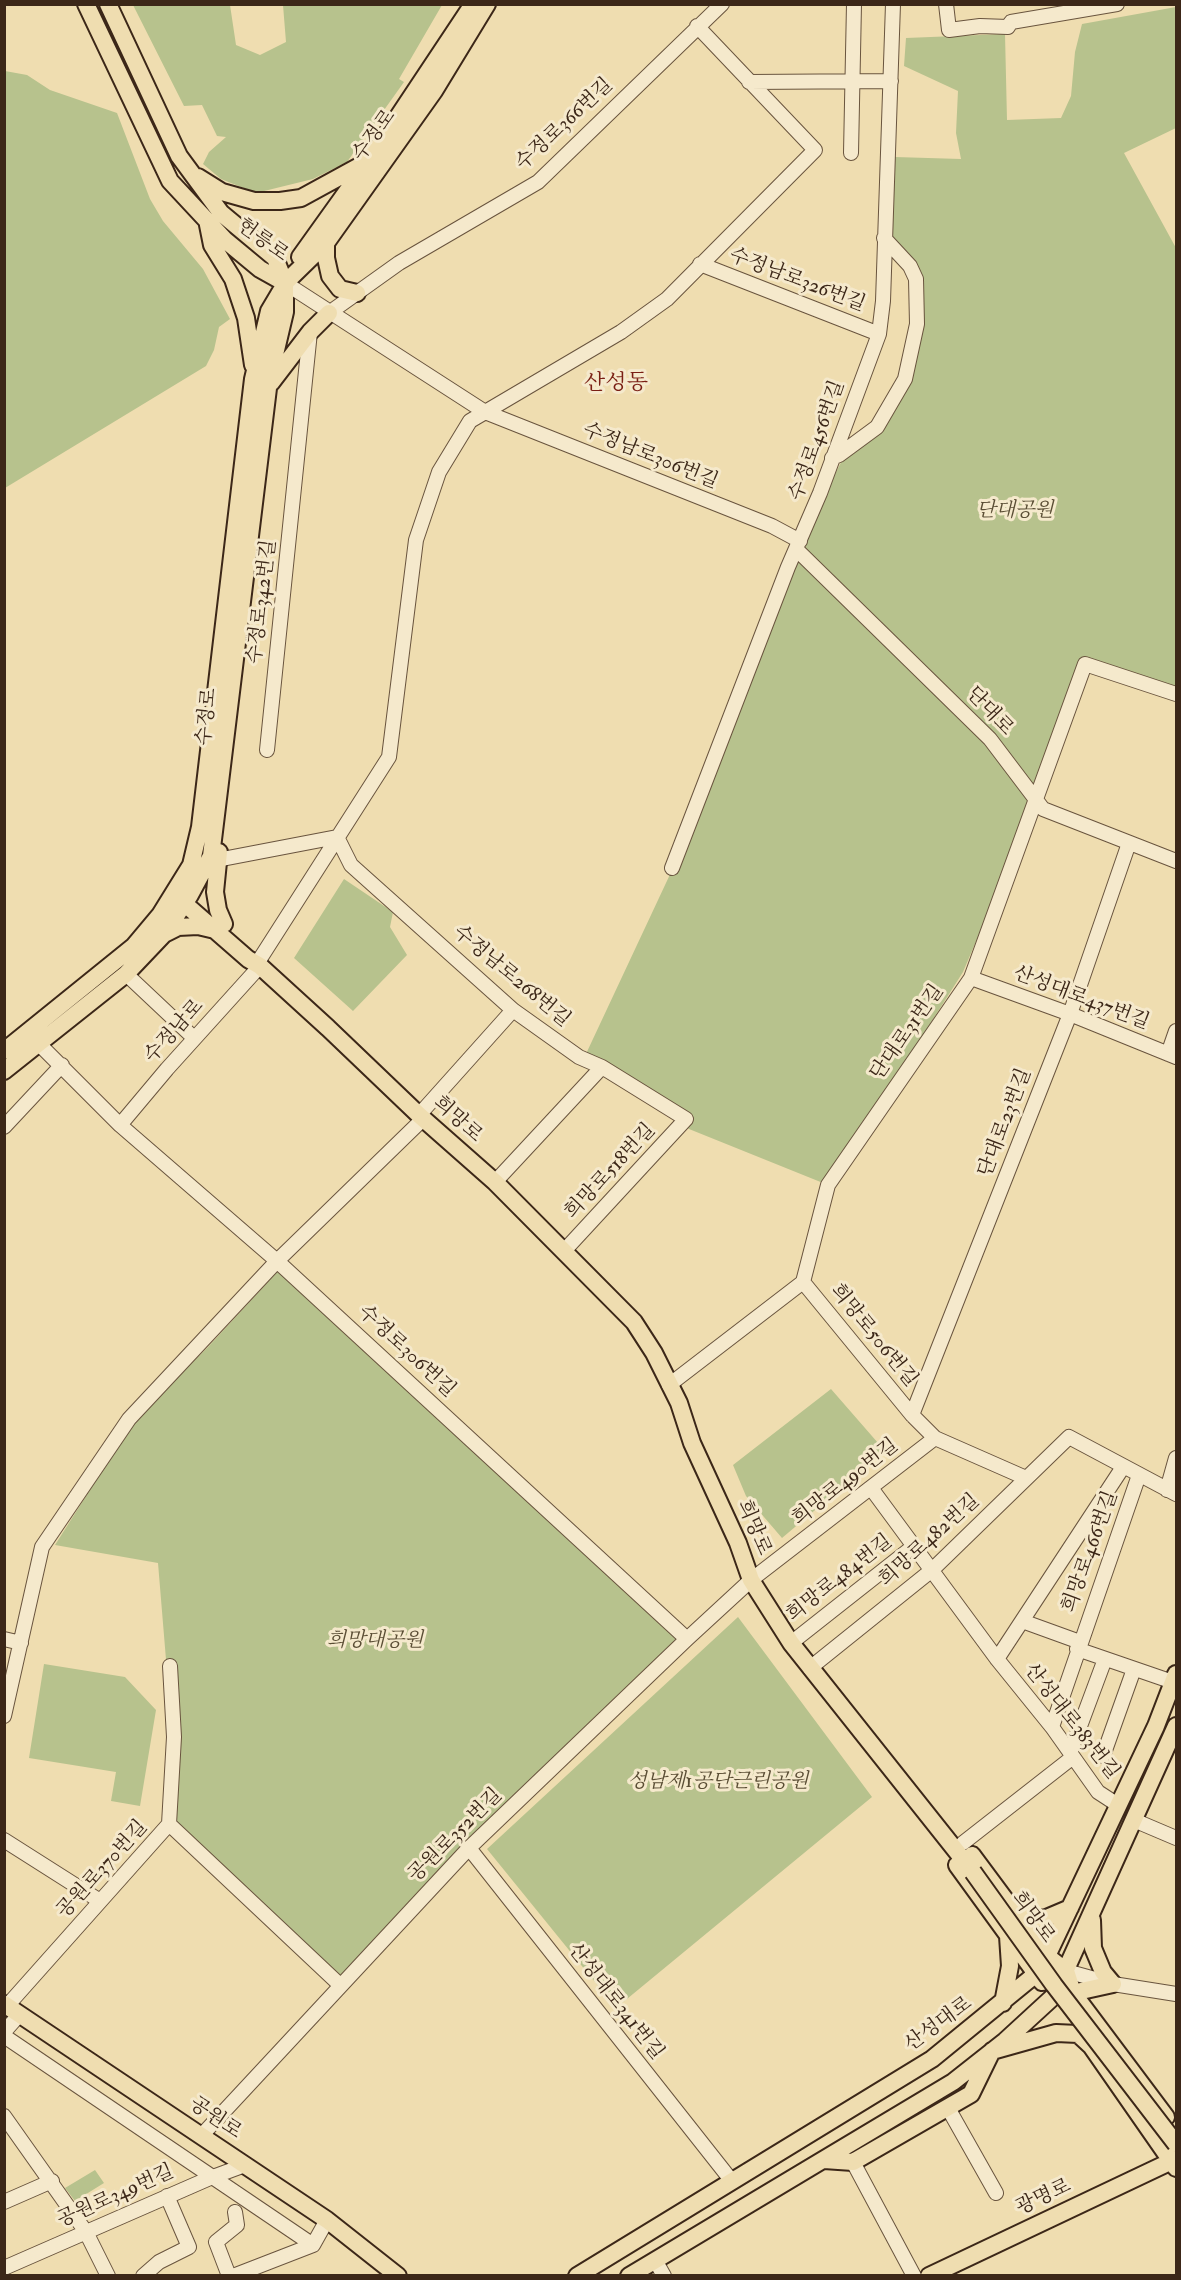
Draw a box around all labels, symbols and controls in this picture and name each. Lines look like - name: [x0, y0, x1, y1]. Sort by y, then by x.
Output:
- street label: 수정로366번길: [511, 74, 619, 176]
- street label: 수정로: [348, 106, 402, 166]
- street label: 헌릉로: [232, 214, 292, 268]
- street label: 수정남로326번길: [726, 244, 868, 318]
- district label: 산성동: [584, 371, 648, 397]
- street label: 수정로456번길: [785, 378, 851, 504]
- street label: 수정남로306번길: [579, 419, 721, 495]
- park label: 단대공원: [976, 500, 1054, 524]
- street label: 수정로342번길: [243, 538, 283, 666]
- street label: 단대로: [960, 683, 1018, 741]
- street label: 수정로: [193, 687, 223, 747]
- street label: 수정남로268번길: [448, 921, 574, 1033]
- street label: 산성대로437번길: [1010, 962, 1152, 1036]
- street label: 단대로31번길: [866, 980, 950, 1086]
- street label: 수정남로: [140, 995, 210, 1069]
- street label: 단대로23번길: [974, 1065, 1038, 1181]
- street label: 희망로: [427, 1092, 487, 1148]
- street label: 희망로518번길: [561, 1119, 661, 1225]
- street label: 희망로506번길: [824, 1280, 922, 1392]
- street label: 수정로306번길: [352, 1301, 460, 1403]
- street label: 희망로490번길: [788, 1434, 904, 1532]
- street label: 희망로466번길: [1058, 1488, 1124, 1616]
- street label: 희망로482번길: [875, 1490, 985, 1592]
- street label: 희망로: [731, 1497, 775, 1559]
- street label: 희망로484번길: [782, 1530, 898, 1628]
- park label: 희망대공원: [327, 1630, 423, 1654]
- street label: 산성대로383번길: [1018, 1659, 1124, 1785]
- park label: 성남제1공단근린공원: [627, 1771, 809, 1795]
- street label: 공원로352번길: [404, 1784, 508, 1888]
- street label: 공원로370번길: [53, 1816, 153, 1924]
- street label: 희망로: [1005, 1888, 1059, 1948]
- street label: 산성대로341번길: [562, 1939, 668, 2065]
- street label: 산성대로: [901, 1993, 977, 2057]
- street label: 공원로: [184, 2093, 246, 2145]
- street label: 공원로349번길: [54, 2161, 178, 2233]
- street label: 광명로: [1013, 2175, 1075, 2221]

